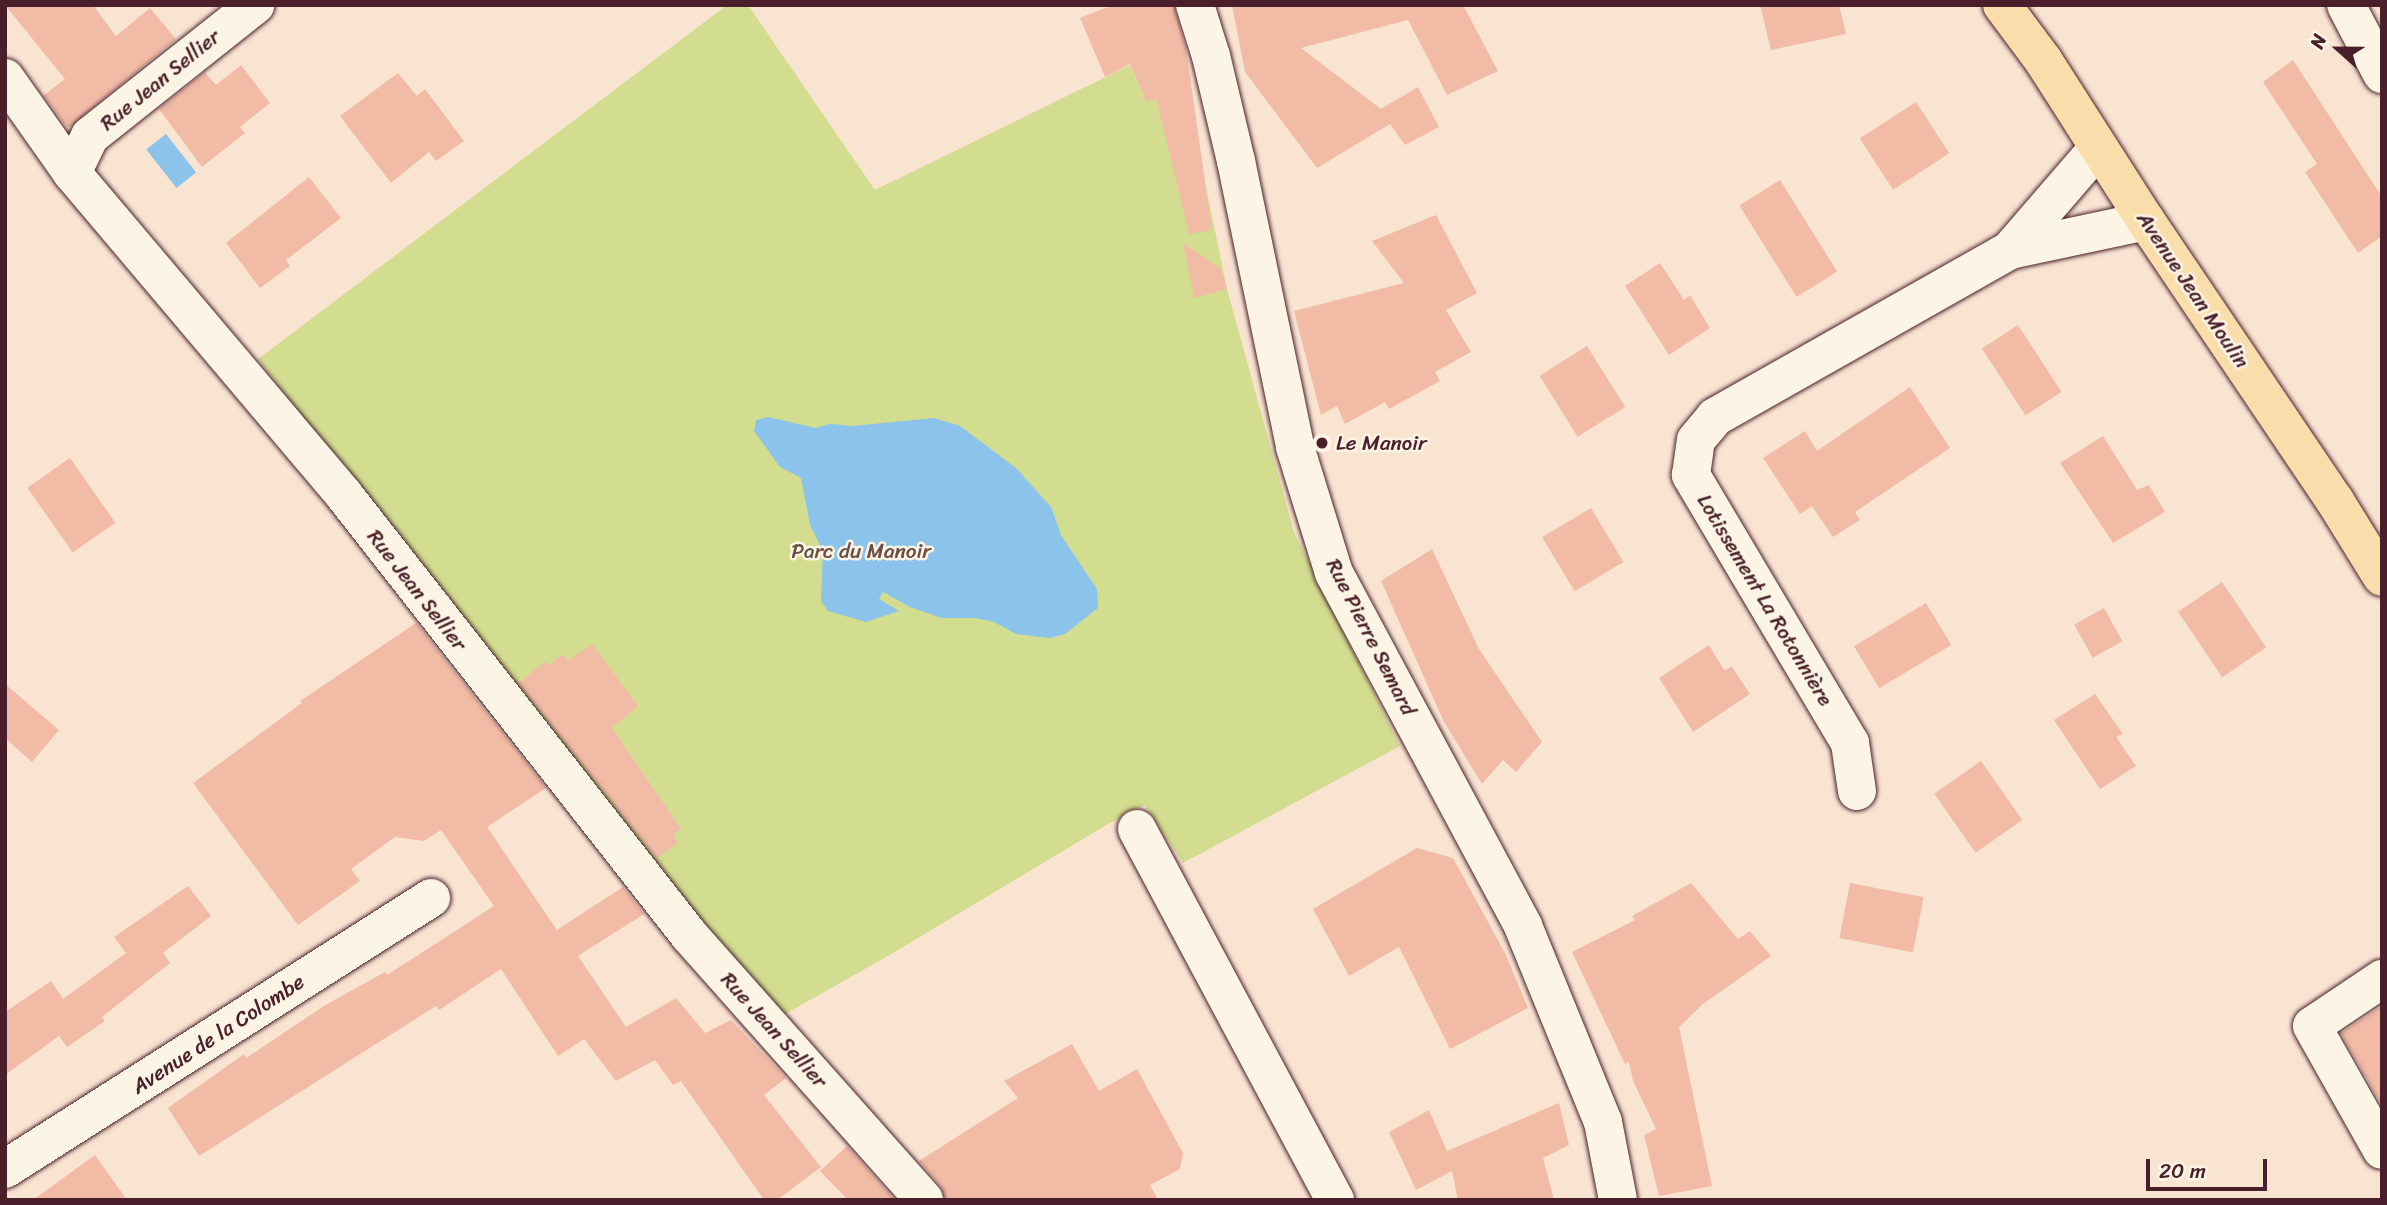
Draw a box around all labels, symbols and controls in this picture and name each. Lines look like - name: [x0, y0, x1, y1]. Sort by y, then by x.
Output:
- north arrow: [2303, 14, 2373, 84]
- street label: Rue Jean Sellier: [94, 23, 226, 137]
- text: N: [2300, 29, 2336, 53]
- street label: Avenue Jean Moulin: [2131, 207, 2255, 373]
- place label: Le Manoir: [1336, 430, 1426, 456]
- marker: Le Manoir: [1314, 435, 1330, 451]
- street label: Lotissement La Rotonnière: [1691, 489, 1839, 711]
- street label: Rue Jean Sellier: [361, 524, 473, 656]
- park label: Parc du Manoir: [791, 538, 931, 564]
- street label: Rue Pierre Semard: [1321, 554, 1421, 720]
- street label: Rue Jean Sellier: [715, 966, 833, 1094]
- street label: Avenue de la Colombe: [127, 969, 309, 1099]
- scale bar: [2149, 1146, 2270, 1190]
- text: 20 m: [2159, 1152, 2206, 1190]

